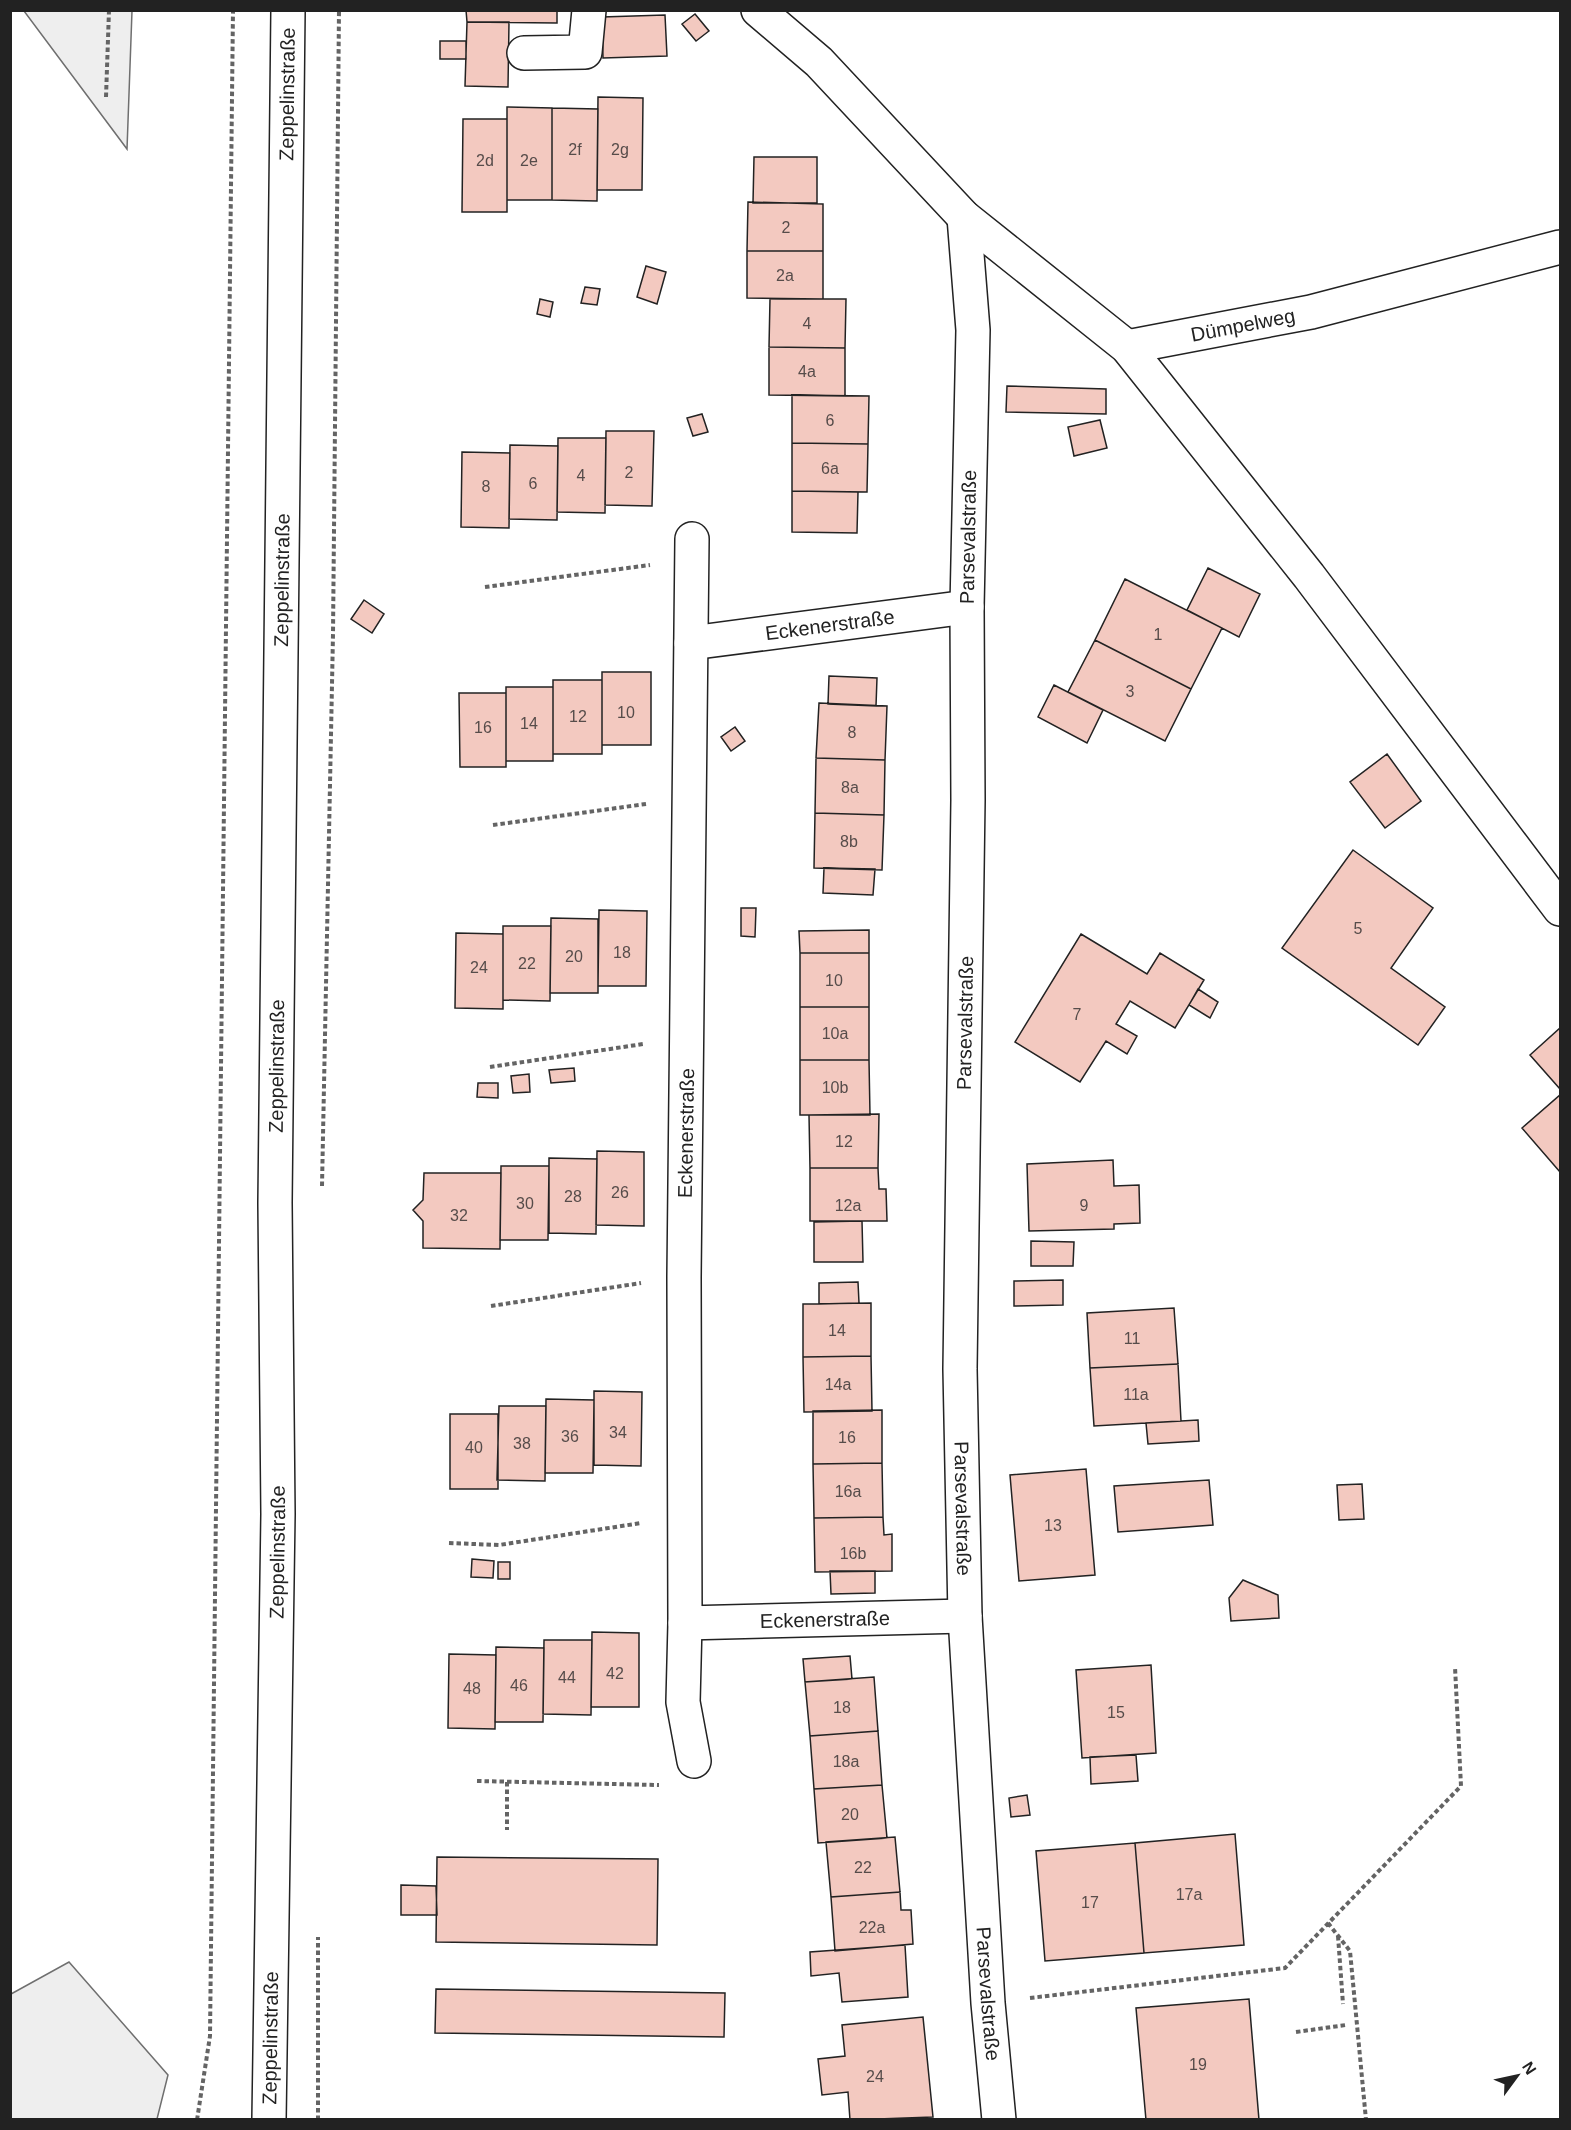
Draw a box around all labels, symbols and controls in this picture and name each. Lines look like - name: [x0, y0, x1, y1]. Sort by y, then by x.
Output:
- street label: Zeppelinstraße: [275, 27, 299, 161]
- house number: 2f: [568, 141, 582, 158]
- house number: 2g: [611, 141, 629, 158]
- house number: 2d: [476, 152, 494, 169]
- house number: 2e: [520, 152, 538, 169]
- house number: 2: [782, 219, 791, 236]
- house number: 2a: [776, 267, 794, 284]
- street label: Dümpelweg: [1189, 304, 1297, 346]
- house number: 4: [803, 315, 812, 332]
- house number: 4a: [798, 363, 816, 380]
- house number: 6: [826, 412, 835, 429]
- house number: 6a: [821, 460, 839, 477]
- house number: 2: [625, 464, 634, 481]
- house number: 4: [577, 467, 586, 484]
- street label: Parsevalstraße: [956, 470, 980, 604]
- house number: 6: [529, 475, 538, 492]
- house number: 8: [482, 478, 491, 495]
- street label: Zeppelinstraße: [270, 513, 294, 647]
- street label: Eckenerstraße: [764, 606, 896, 644]
- house number: 1: [1154, 626, 1163, 643]
- house number: 3: [1126, 683, 1135, 700]
- house number: 10: [617, 704, 635, 721]
- house number: 12: [569, 708, 587, 725]
- house number: 14: [520, 715, 538, 732]
- house number: 16: [474, 719, 492, 736]
- house number: 8: [848, 724, 857, 741]
- house number: 8a: [841, 779, 859, 796]
- house number: 8b: [840, 833, 858, 850]
- house number: 5: [1354, 920, 1363, 937]
- house number: 18: [613, 944, 631, 961]
- house number: 20: [565, 948, 583, 965]
- house number: 22: [518, 955, 536, 972]
- street label: Parsevalstraße: [953, 956, 977, 1090]
- house number: 24: [470, 959, 488, 976]
- house number: 10: [825, 972, 843, 989]
- street label: Zeppelinstraße: [265, 999, 288, 1133]
- house number: 7: [1073, 1006, 1082, 1023]
- house number: 10a: [822, 1025, 848, 1042]
- street label: Eckenerstraße: [674, 1068, 698, 1198]
- house number: 10b: [822, 1079, 848, 1096]
- house number: 12: [835, 1133, 853, 1150]
- house number: 26: [611, 1184, 629, 1201]
- house number: 28: [564, 1188, 582, 1205]
- house number: 30: [516, 1195, 534, 1212]
- house number: 12a: [835, 1197, 861, 1214]
- house number: 9: [1080, 1197, 1089, 1214]
- house number: 32: [450, 1207, 468, 1224]
- house number: 14: [828, 1322, 846, 1339]
- house number: 11: [1124, 1330, 1140, 1347]
- house number: 14a: [825, 1376, 851, 1393]
- house number: 11a: [1123, 1386, 1149, 1403]
- house number: 34: [609, 1424, 627, 1441]
- house number: 36: [561, 1428, 579, 1445]
- house number: 16: [838, 1429, 856, 1446]
- house number: 38: [513, 1435, 531, 1452]
- house number: 40: [465, 1439, 483, 1456]
- street label: Parsevalstraße: [950, 1441, 975, 1576]
- house number: 16a: [835, 1483, 861, 1500]
- street label: Zeppelinstraße: [265, 1485, 289, 1619]
- house number: 13: [1044, 1517, 1062, 1534]
- house number: 16b: [840, 1545, 866, 1562]
- street label: Eckenerstraße: [760, 1607, 890, 1632]
- house number: 42: [606, 1665, 624, 1682]
- house number: 44: [558, 1669, 576, 1686]
- house number: 46: [510, 1677, 528, 1694]
- house number: 48: [463, 1680, 481, 1697]
- house number: 18: [833, 1699, 851, 1716]
- house number: 15: [1107, 1704, 1125, 1721]
- house number: 18a: [833, 1753, 859, 1770]
- house number: 20: [841, 1806, 859, 1823]
- house number: 22: [854, 1859, 872, 1876]
- house number: 17a: [1176, 1886, 1202, 1903]
- house number: 17: [1081, 1894, 1099, 1911]
- house number: 22a: [859, 1919, 885, 1936]
- street label: Parsevalstraße: [972, 1926, 1004, 2062]
- street label: Zeppelinstraße: [258, 1971, 282, 2105]
- north arrow: [1487, 2046, 1547, 2106]
- house number: 19: [1189, 2056, 1207, 2073]
- text: N: [1519, 2059, 1539, 2078]
- house number: 24: [866, 2068, 884, 2085]

